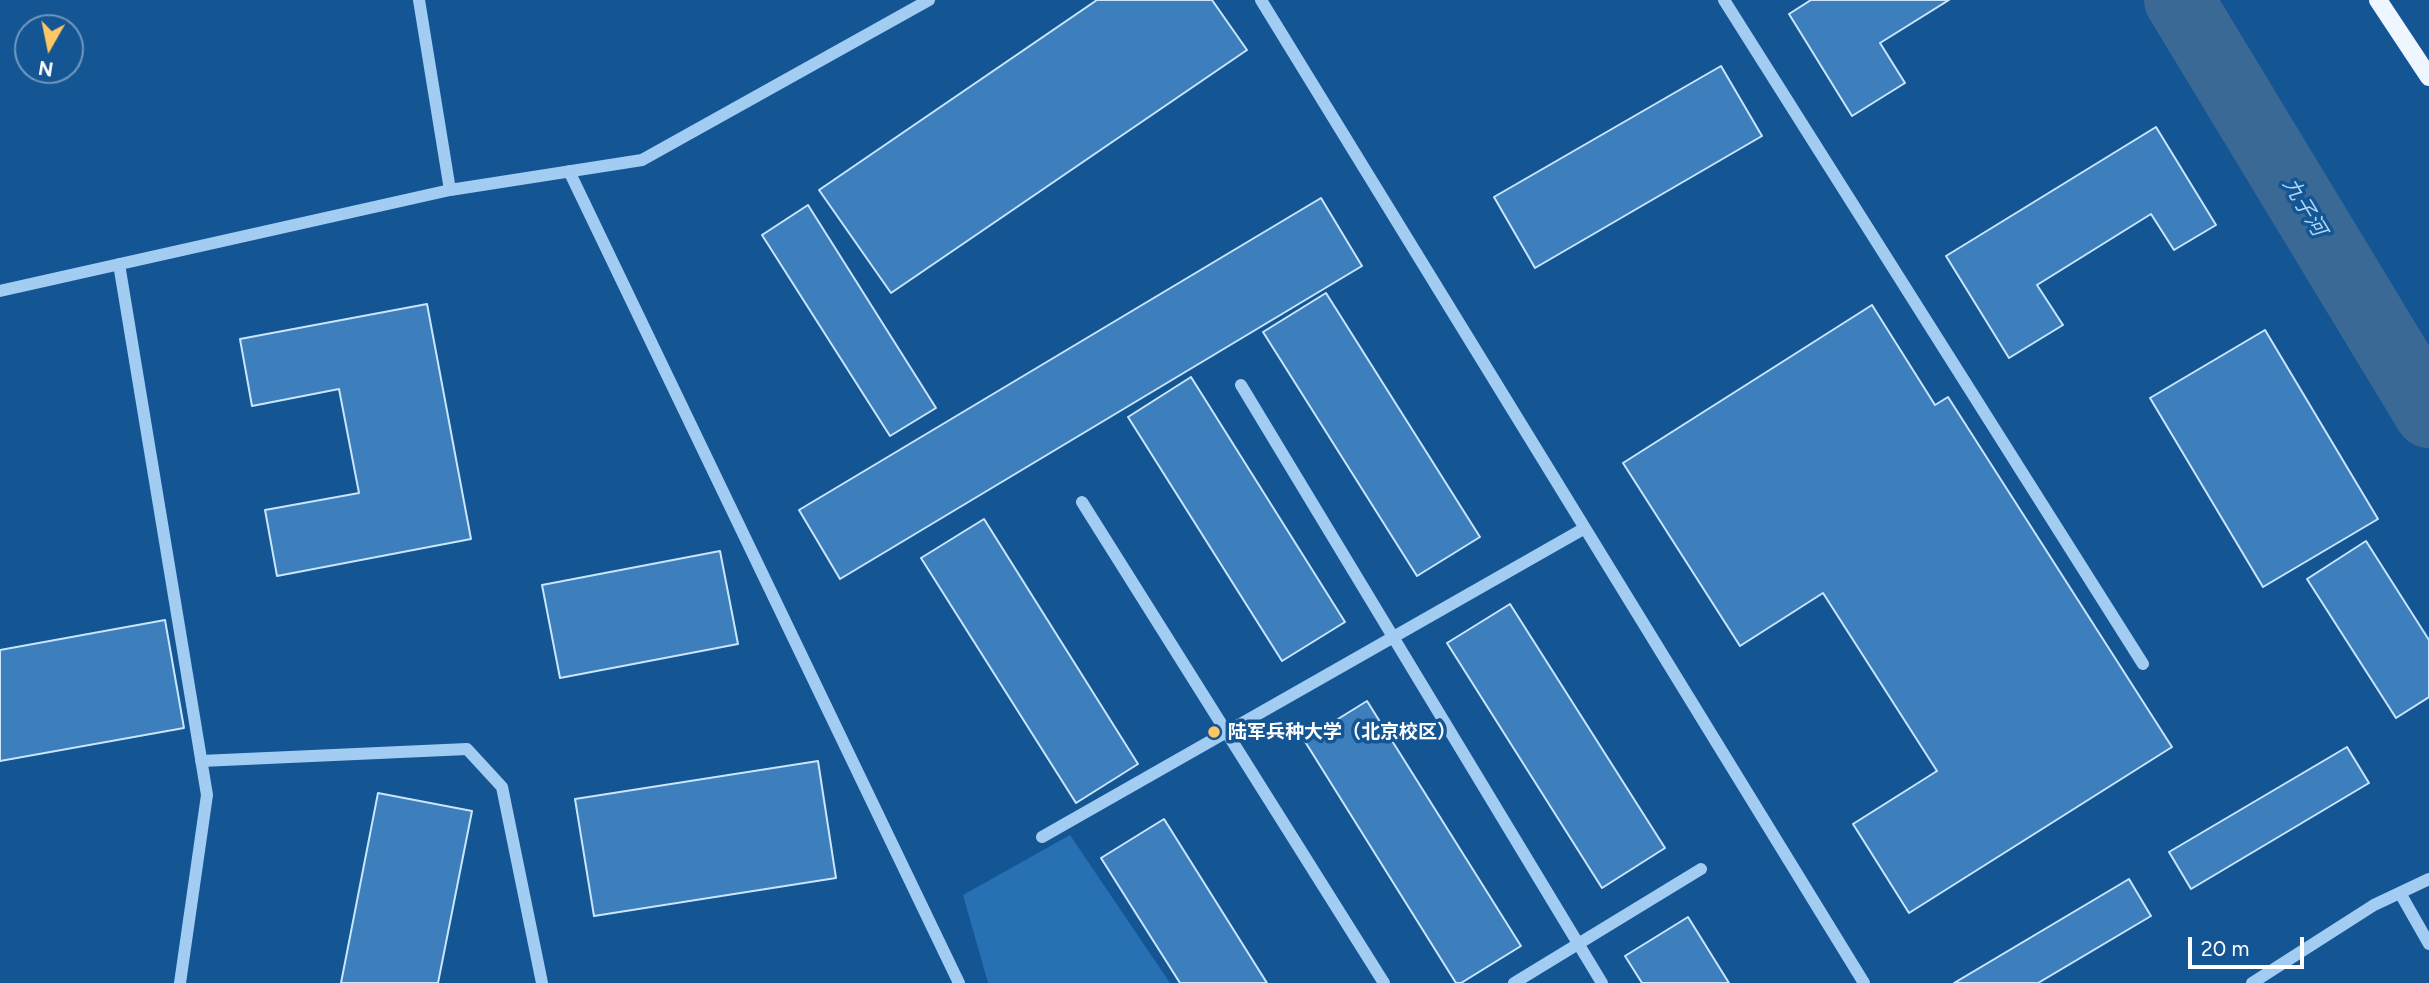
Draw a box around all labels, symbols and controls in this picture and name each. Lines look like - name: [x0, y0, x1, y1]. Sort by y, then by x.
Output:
- north arrow: [14, 14, 84, 84]
- text: N: [37, 56, 55, 81]
- water label: 九子河: [2277, 174, 2331, 240]
- place label: 陆军兵种大学（北京校区）: [1228, 721, 1456, 743]
- marker: 陆军兵种大学（北京校区）: [1206, 724, 1222, 740]
- scale bar: [2191, 923, 2306, 967]
- text: 20 m: [2201, 936, 2249, 961]

